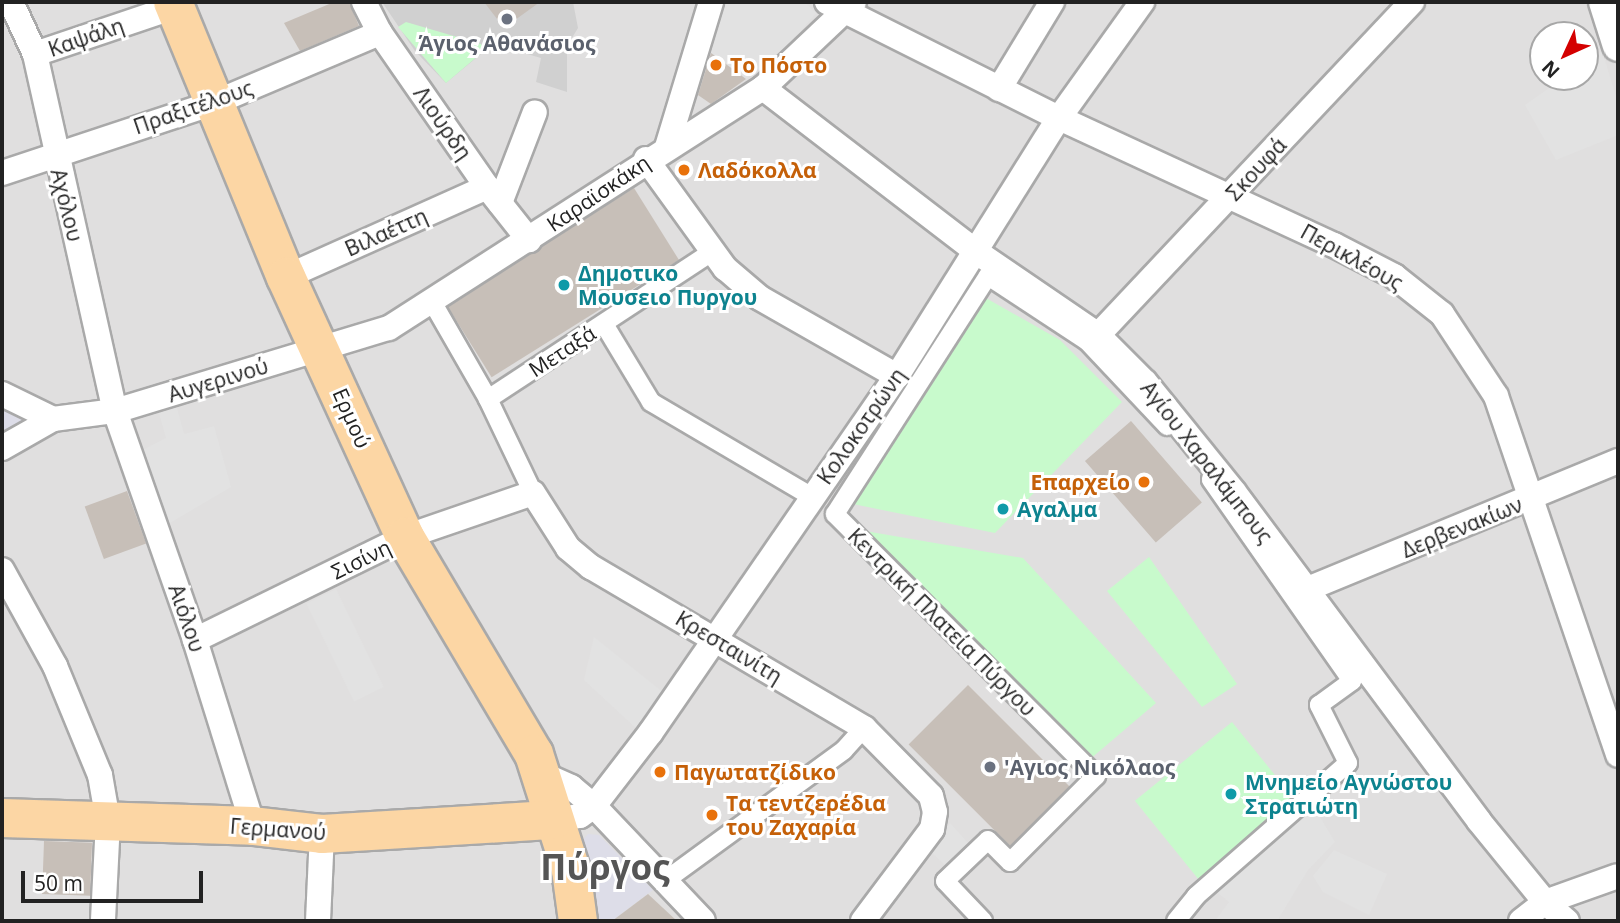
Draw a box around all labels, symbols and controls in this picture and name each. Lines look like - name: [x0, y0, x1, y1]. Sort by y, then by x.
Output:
- marker: Άγιος Αθανάσιος: [499, 11, 515, 27]
- street label: Καψάλη: [45, 12, 127, 62]
- north arrow: [1529, 21, 1599, 91]
- place label: Άγιος Αθανάσιος: [418, 30, 596, 56]
- place label: Το Πόστο: [730, 52, 827, 78]
- text: N: [1536, 55, 1565, 84]
- marker: Το Πόστο: [708, 57, 724, 73]
- street label: Πραξιτέλους: [130, 75, 256, 139]
- street label: Λιούρδη: [409, 82, 477, 164]
- street label: Σκουφά: [1221, 133, 1291, 205]
- street label: Καραϊσκάκη: [542, 149, 654, 237]
- place label: Λαδόκολλα: [698, 157, 817, 183]
- marker: Λαδόκολλα: [676, 162, 692, 178]
- street label: Αχόλου: [46, 166, 88, 244]
- street label: Βιλαέττη: [341, 203, 431, 261]
- street label: Περικλέους: [1297, 219, 1407, 295]
- place label: Δημοτικο Μουσειο Πυργου: [578, 260, 757, 310]
- marker: Δημοτικο Μουσειο Πυργου: [556, 277, 572, 293]
- street label: Μεταξά: [524, 320, 600, 382]
- street label: Αυγερινού: [165, 353, 271, 407]
- street label: Κολοκοτρώνη: [812, 363, 910, 489]
- street label: Αγίου Χαραλάμπους: [1136, 376, 1278, 548]
- street label: Ερμού: [328, 384, 376, 452]
- place label: Επαρχείο: [1031, 469, 1130, 495]
- marker: Επαρχείο: [1136, 474, 1152, 490]
- street label: Δερβενακίων: [1398, 491, 1526, 563]
- place label: Αγαλμα: [1017, 496, 1097, 522]
- marker: Αγαλμα: [995, 501, 1011, 517]
- street label: Κεντρική Πλατεία Πύργου: [843, 523, 1041, 721]
- street label: Σισίνη: [327, 534, 395, 584]
- street label: Αιόλου: [164, 581, 210, 655]
- street label: Κρεσταινίτη: [671, 605, 787, 689]
- place label: 'Αγιος Νικόλαος: [1004, 754, 1175, 780]
- place label: Παγωτατζίδικο: [674, 759, 836, 785]
- marker: 'Αγιος Νικόλαος: [982, 759, 998, 775]
- marker: Παγωτατζίδικο: [652, 764, 668, 780]
- place label: Μνημείο Αγνώστου Στρατιώτη: [1245, 769, 1452, 819]
- marker: Μνημείο Αγνώστου Στρατιώτη: [1223, 786, 1239, 802]
- place label: Τα τεντζερέδια του Ζαχαρία: [726, 790, 886, 840]
- marker: Τα τεντζερέδια του Ζαχαρία: [704, 807, 720, 823]
- street label: Γερμανού: [229, 813, 327, 845]
- district label: Πύργος: [540, 846, 670, 888]
- scale bar: [24, 856, 206, 900]
- text: 50 m: [34, 869, 83, 897]

